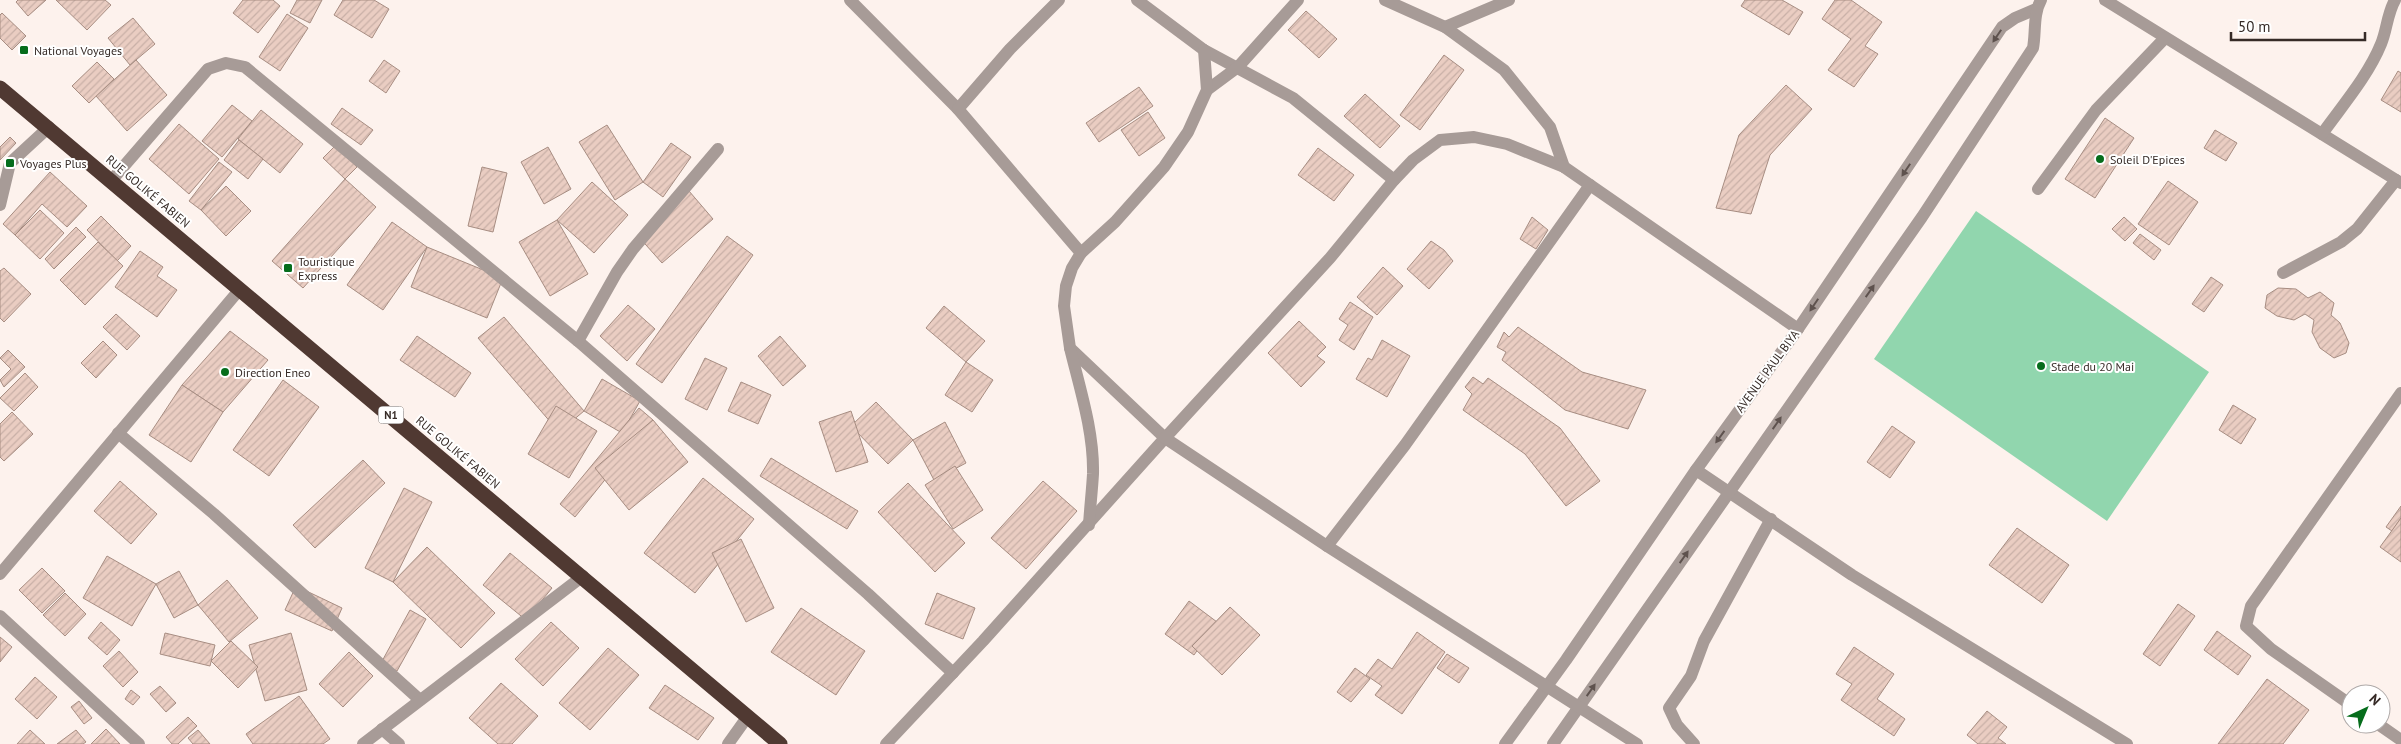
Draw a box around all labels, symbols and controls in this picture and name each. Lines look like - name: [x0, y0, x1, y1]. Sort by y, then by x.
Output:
- scale bar: [2231, 10, 2365, 42]
- text: 50 m: [2238, 17, 2271, 36]
- one-way arrow: [1992, 29, 2001, 42]
- place label: National Voyages: [34, 43, 122, 58]
- marker: National Voyages: [18, 44, 30, 56]
- street label: RUE GOLIKÉ FABIEN: [103, 151, 193, 231]
- place label: Soleil D'Epices: [2110, 152, 2185, 167]
- marker: Soleil D'Epices: [2094, 153, 2106, 165]
- place label: Voyages Plus: [19, 156, 86, 171]
- marker: Voyages Plus: [4, 157, 16, 169]
- one-way arrow: [1901, 164, 1911, 177]
- place label: Touristique Express: [298, 254, 355, 283]
- marker: Touristique Express: [282, 262, 294, 274]
- one-way arrow: [1865, 284, 1875, 297]
- one-way arrow: [1810, 298, 1819, 311]
- street label: AVENUE PAUL BIYA: [1732, 327, 1802, 415]
- place label: Stade du 20 Mai: [2051, 359, 2134, 374]
- marker: Stade du 20 Mai: [2035, 360, 2047, 372]
- place label: Direction Eneo: [235, 365, 310, 380]
- marker: Direction Eneo: [219, 366, 231, 378]
- road number: N1: [378, 406, 404, 424]
- street label: RUE GOLIKÉ FABIEN: [413, 412, 503, 492]
- one-way arrow: [1772, 417, 1782, 430]
- one-way arrow: [1715, 430, 1725, 444]
- one-way arrow: [1679, 550, 1689, 563]
- one-way arrow: [1586, 683, 1596, 697]
- north arrow: [2341, 684, 2391, 734]
- text: N: [2365, 690, 2385, 709]

